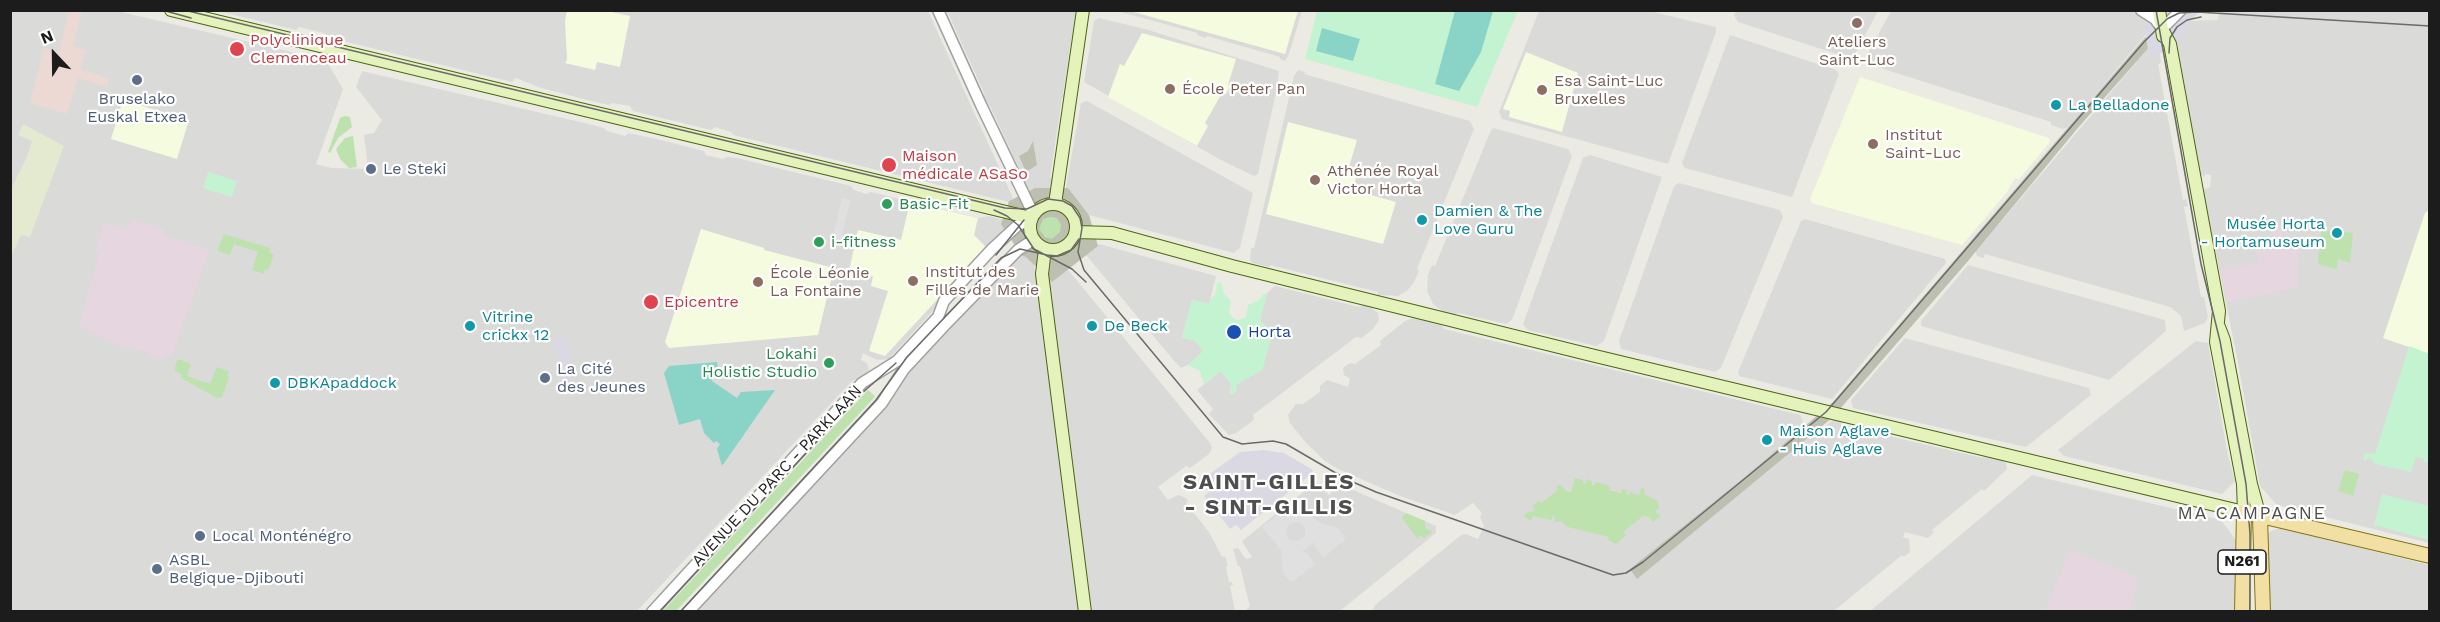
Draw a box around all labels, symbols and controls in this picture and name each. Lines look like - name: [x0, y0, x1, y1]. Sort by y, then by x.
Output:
- marker: Ateliers Saint-Luc: [1850, 16, 1864, 30]
- north arrow: [24, 24, 84, 84]
- text: N: [38, 26, 56, 48]
- place label: Polyclinique Clemenceau: [250, 30, 347, 68]
- place label: Ateliers Saint-Luc: [1819, 32, 1895, 70]
- marker: Polyclinique Clemenceau: [228, 40, 246, 58]
- place label: Esa Saint-Luc Bruxelles: [1554, 71, 1663, 109]
- marker: Bruselako Euskal Etxea: [130, 73, 144, 87]
- place label: École Peter Pan: [1182, 79, 1305, 99]
- marker: École Peter Pan: [1163, 82, 1177, 96]
- marker: Esa Saint-Luc Bruxelles: [1535, 83, 1549, 97]
- place label: Bruselako Euskal Etxea: [87, 89, 187, 127]
- place label: La Belladone: [2068, 95, 2169, 115]
- marker: La Belladone: [2049, 98, 2063, 112]
- place label: Institut Saint-Luc: [1885, 125, 1961, 163]
- marker: Institut Saint-Luc: [1866, 137, 1880, 151]
- place label: Maison médicale ASaSo: [902, 146, 1028, 184]
- marker: Maison médicale ASaSo: [880, 156, 898, 174]
- place label: Le Steki: [383, 159, 447, 179]
- place label: Athénée Royal Victor Horta: [1327, 161, 1438, 199]
- marker: Le Steki: [364, 162, 378, 176]
- marker: Athénée Royal Victor Horta: [1308, 173, 1322, 187]
- place label: Basic-Fit: [899, 194, 969, 214]
- marker: Basic-Fit: [880, 197, 894, 211]
- place label: Damien & The Love Guru: [1434, 201, 1543, 239]
- marker: Damien & The Love Guru: [1415, 213, 1429, 227]
- place label: Musée Horta - Hortamuseum: [2200, 214, 2325, 252]
- marker: Musée Horta - Hortamuseum: [2330, 226, 2344, 240]
- place label: i-fitness: [831, 232, 896, 252]
- marker: i-fitness: [812, 235, 826, 249]
- place label: Institut des Filles de Marie: [925, 262, 1039, 300]
- place label: École Léonie La Fontaine: [770, 263, 870, 301]
- marker: Institut des Filles de Marie: [906, 274, 920, 288]
- marker: École Léonie La Fontaine: [751, 275, 765, 289]
- place label: Epicentre: [664, 292, 739, 312]
- marker: Epicentre: [642, 293, 660, 311]
- place label: Vitrine crickx 12: [482, 307, 549, 345]
- place label: De Beck: [1104, 316, 1168, 336]
- marker: Vitrine crickx 12: [463, 319, 477, 333]
- marker: De Beck: [1085, 319, 1099, 333]
- place label: Horta: [1248, 322, 1291, 342]
- marker: Horta: [1225, 323, 1243, 341]
- place label: Lokahi Holistic Studio: [702, 344, 817, 382]
- marker: Lokahi Holistic Studio: [822, 356, 836, 370]
- place label: La Cité des Jeunes: [557, 359, 646, 397]
- marker: La Cité des Jeunes: [538, 371, 552, 385]
- place label: DBKApaddock: [287, 373, 397, 393]
- marker: DBKApaddock: [268, 376, 282, 390]
- street label: AVENUE DU PARC - PARKLAAN: [688, 382, 866, 570]
- place label: Maison Aglave - Huis Aglave: [1779, 421, 1890, 459]
- marker: Maison Aglave - Huis Aglave: [1760, 433, 1774, 447]
- district label: SAINT-GILLES - SINT-GILLIS: [1183, 470, 1355, 522]
- district label: MA CAMPAGNE: [2178, 503, 2326, 525]
- place label: Local Monténégro: [212, 526, 352, 546]
- marker: Local Monténégro: [193, 529, 207, 543]
- place label: ASBL Belgique-Djibouti: [169, 550, 304, 588]
- road number: N261: [2218, 550, 2266, 574]
- marker: ASBL Belgique-Djibouti: [150, 562, 164, 576]

